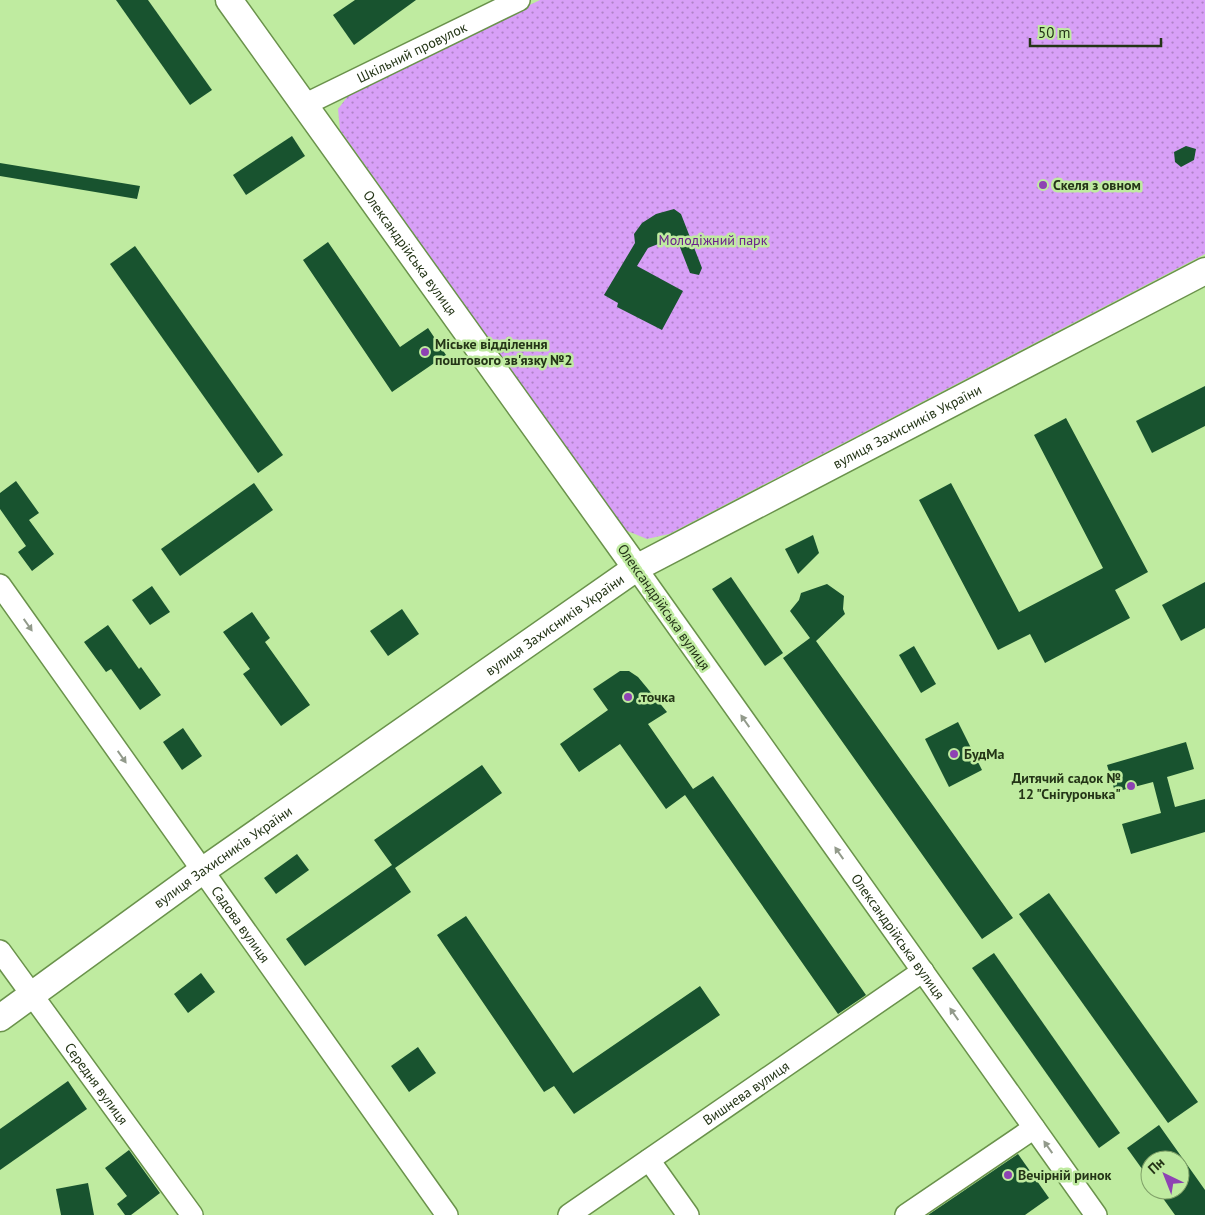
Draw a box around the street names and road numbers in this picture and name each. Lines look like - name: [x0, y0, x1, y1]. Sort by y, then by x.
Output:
- street label: Шкільний провулок: [354, 18, 470, 87]
- street label: Олександрійська вулиця: [359, 187, 461, 319]
- street label: вулиця Захисників України: [830, 380, 985, 473]
- street label: Олександрійська вулиця: [614, 541, 714, 673]
- street label: вулиця Захисників України: [482, 570, 628, 679]
- street label: вулиця Захисників України: [150, 802, 296, 912]
- street label: Олександрійська вулиця: [847, 870, 949, 1003]
- street label: Садова вулиця: [207, 882, 274, 966]
- street label: Середня вулиця: [61, 1039, 132, 1128]
- street label: Вишнева вулиця: [699, 1057, 793, 1129]

